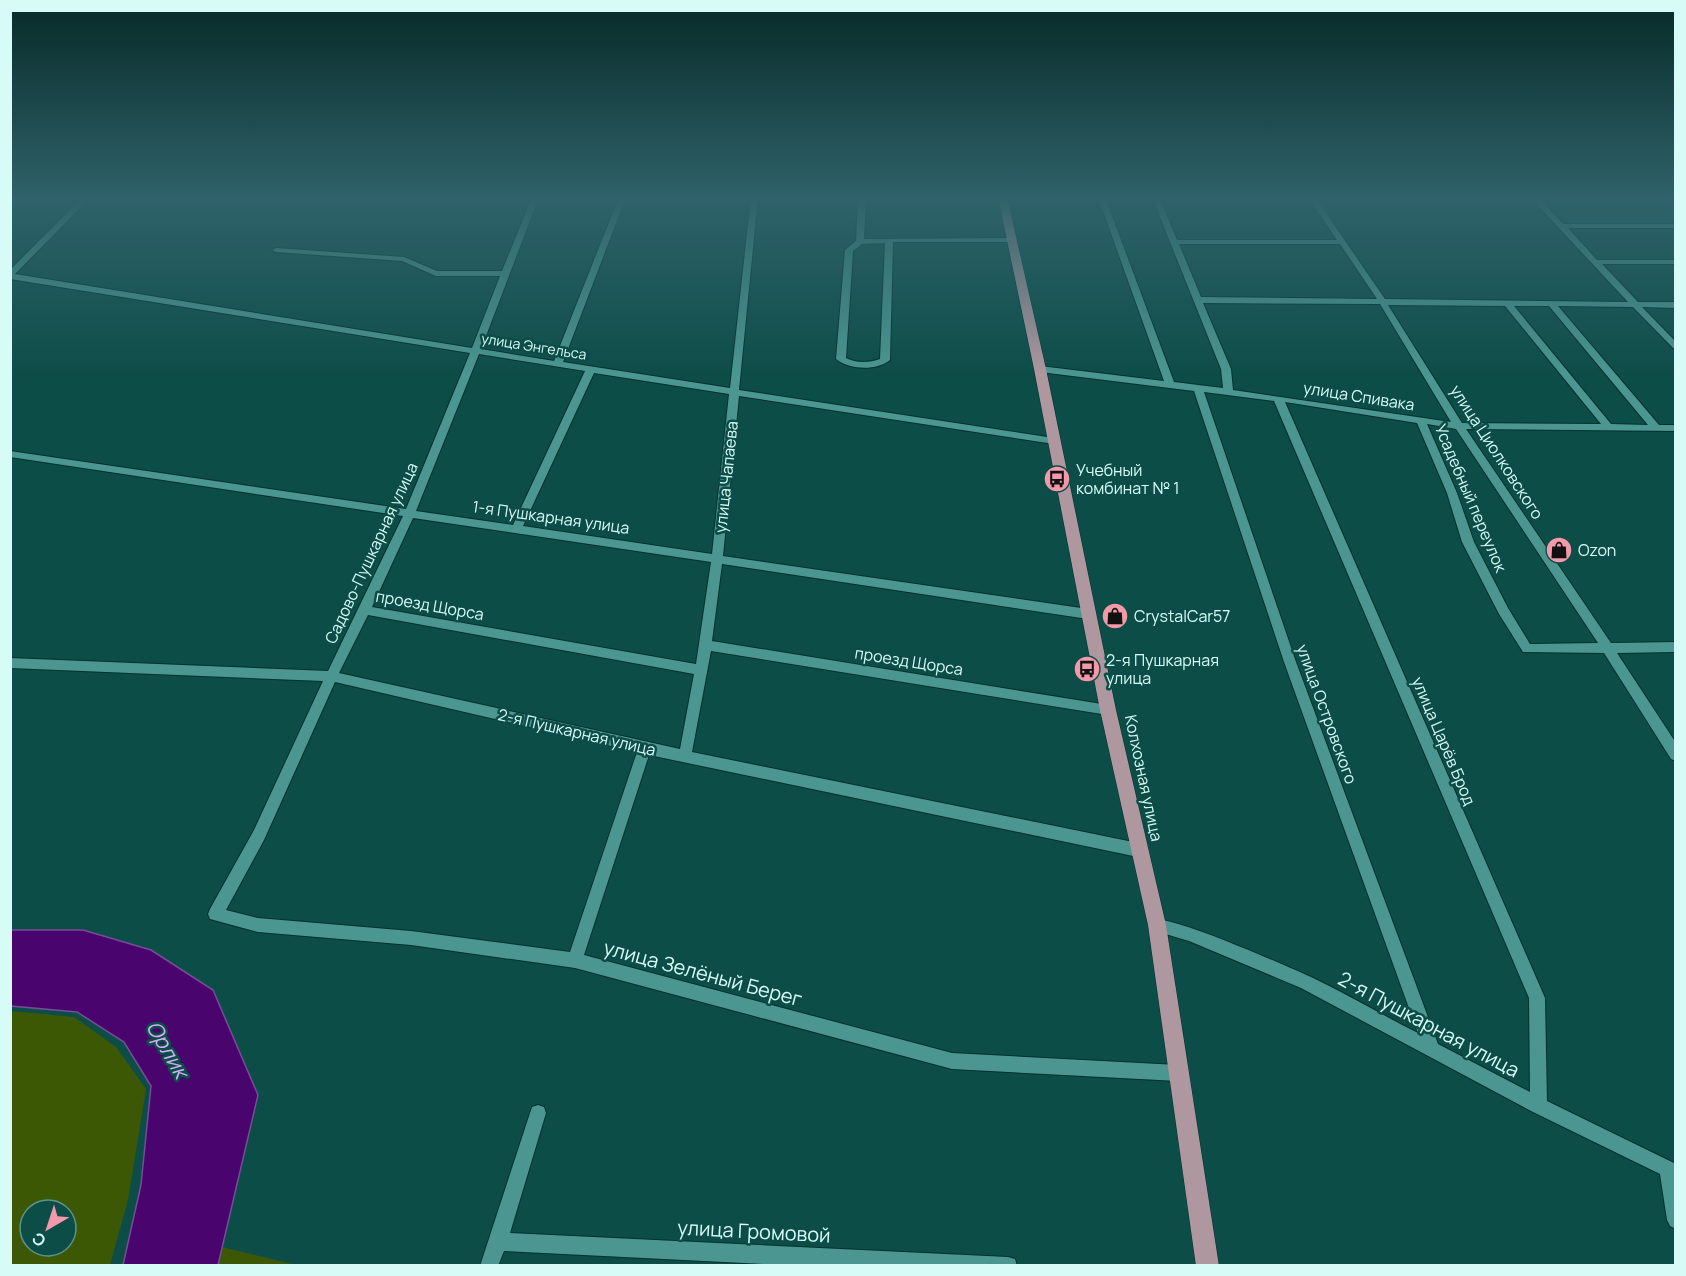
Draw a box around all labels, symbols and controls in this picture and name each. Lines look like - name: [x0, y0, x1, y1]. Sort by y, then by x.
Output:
- street label: улица Энгельса: [480, 328, 588, 364]
- street label: улица Спивака: [1302, 376, 1416, 416]
- street label: улица Циолковского: [1445, 380, 1549, 524]
- street label: улица Чапаева: [709, 420, 743, 534]
- street label: Усадебный переулок: [1430, 421, 1513, 576]
- street label: Садово-Пушкарная улица: [319, 459, 423, 647]
- place label: Учебный комбинат № 1: [1076, 459, 1180, 499]
- bus stop icon: Учебный комбинат № 1: [1042, 464, 1072, 494]
- street label: 1-я Пушкарная улица: [471, 495, 631, 539]
- shop icon: Ozon: [1544, 535, 1574, 565]
- place label: Ozon: [1578, 539, 1616, 561]
- street label: проезд Щорса: [374, 585, 486, 625]
- shop icon: CrystalCar57: [1100, 601, 1130, 631]
- place label: CrystalCar57: [1134, 605, 1230, 627]
- street label: улица Островского: [1292, 641, 1362, 787]
- street label: проезд Щорса: [853, 642, 965, 680]
- place label: 2-я Пушкарная улица: [1106, 649, 1219, 689]
- bus stop icon: 2-я Пушкарная улица: [1072, 654, 1102, 684]
- street label: улица Царёв Брод: [1407, 673, 1481, 809]
- street label: 2-я Пушкарная улица: [496, 703, 658, 761]
- street label: Колхозная улица: [1120, 713, 1168, 843]
- street label: улица Зелёный Берег: [601, 933, 805, 1013]
- street label: 2-я Пушкарная улица: [1334, 965, 1524, 1083]
- water label: Орлик: [140, 1015, 197, 1085]
- north arrow: [18, 1198, 78, 1258]
- street label: улица Громовой: [677, 1214, 831, 1248]
- text: С: [27, 1227, 50, 1252]

